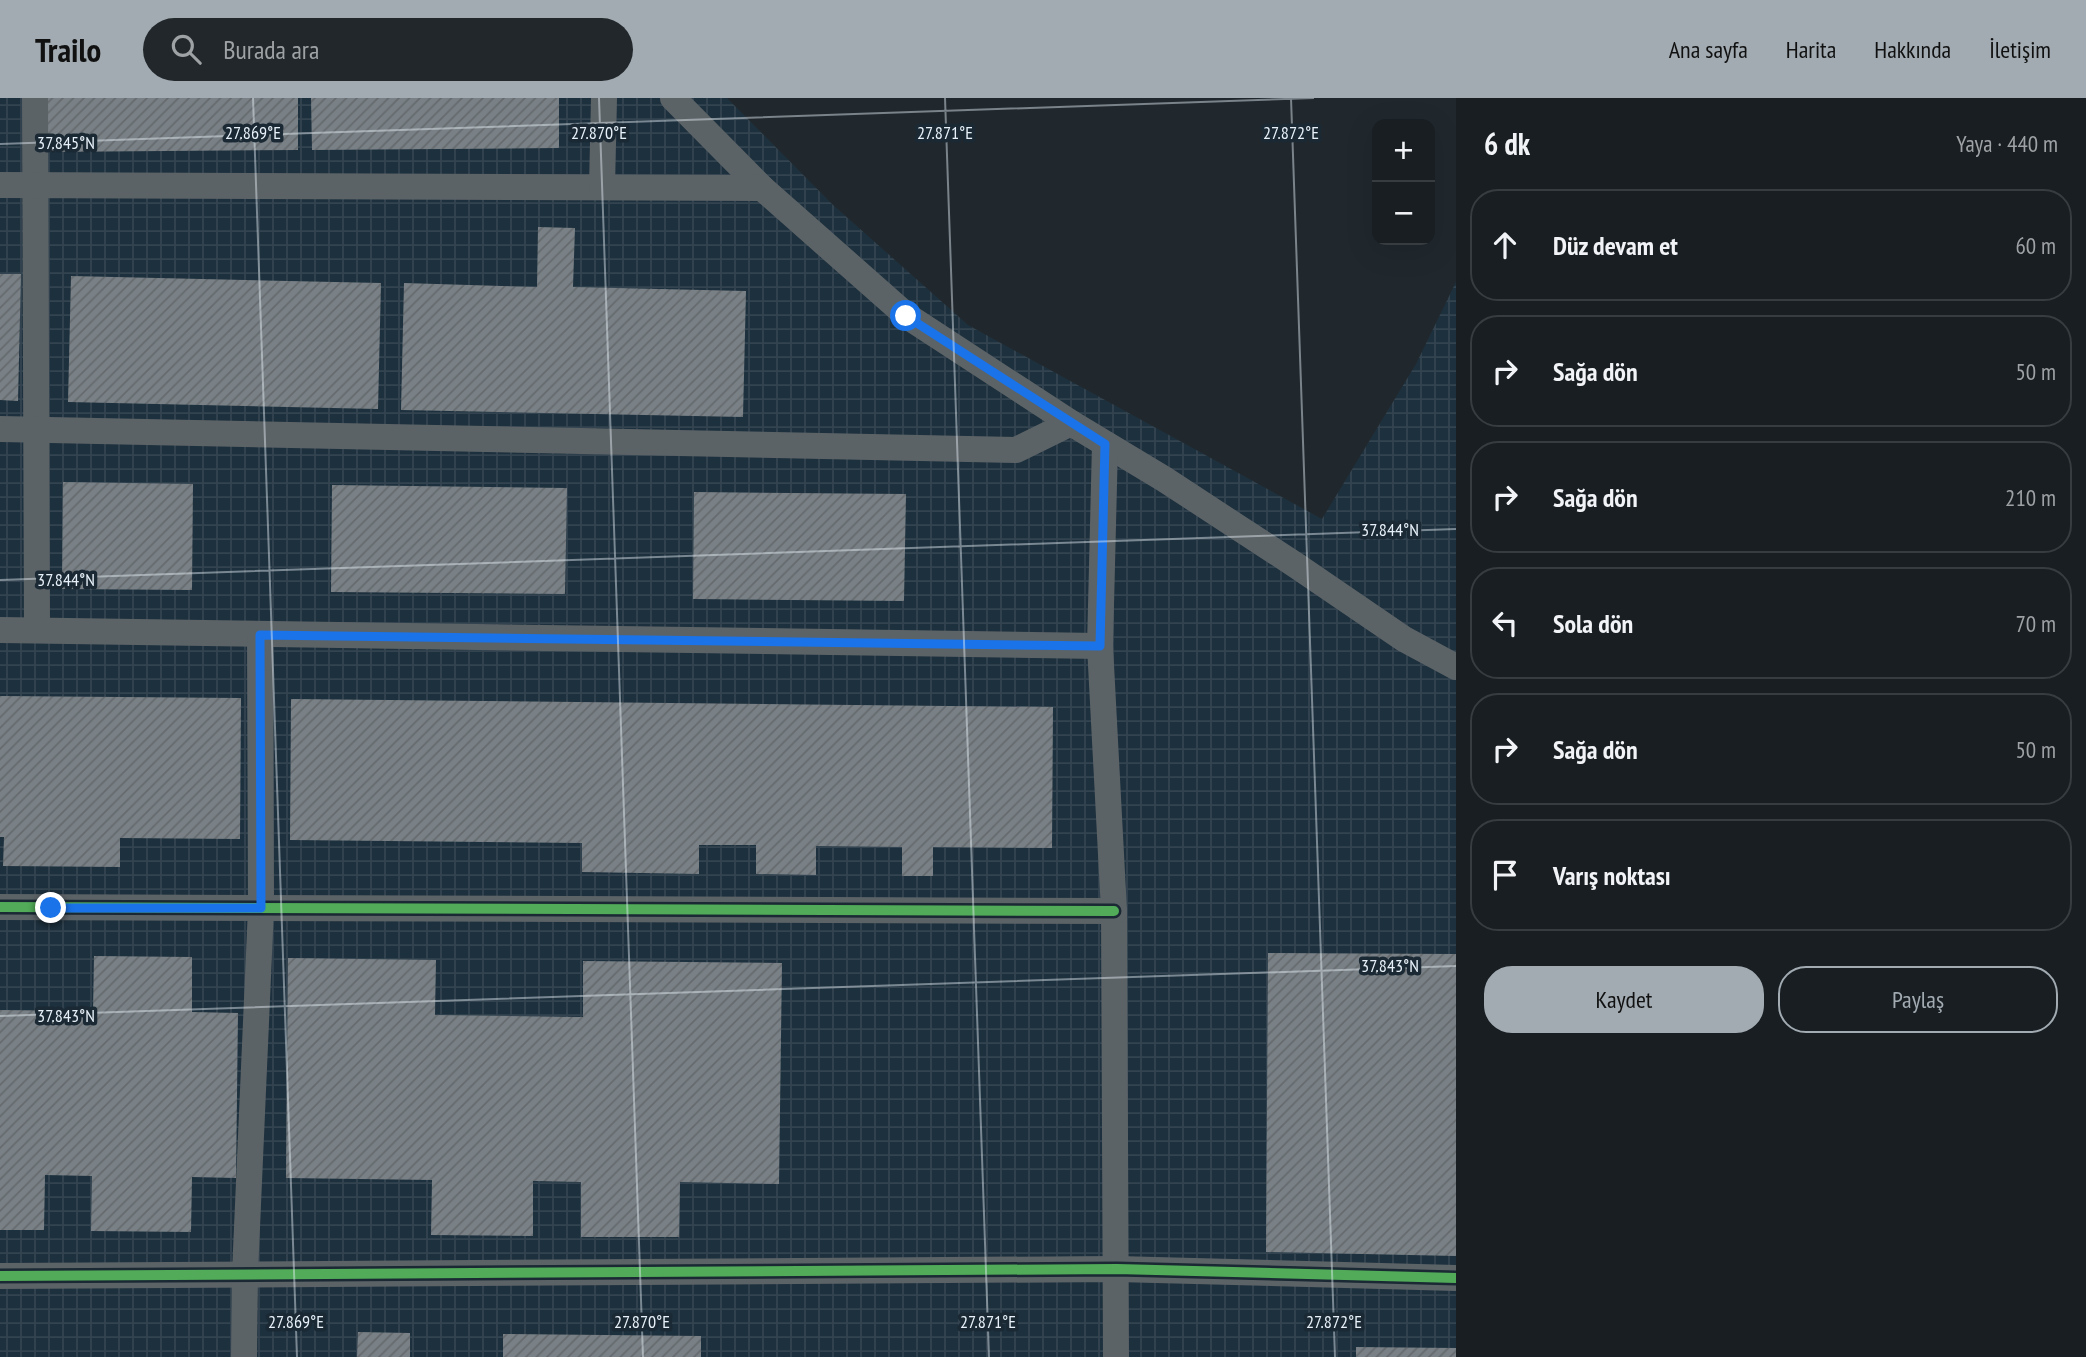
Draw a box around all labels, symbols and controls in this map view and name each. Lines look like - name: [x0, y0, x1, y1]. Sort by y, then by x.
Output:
- search box: [143, 18, 633, 81]
- text: Trailo: [35, 28, 101, 71]
- icon: search: [167, 30, 205, 68]
- text: Burada ara: [223, 33, 319, 66]
- text: Ana sayfa: [1669, 34, 1748, 65]
- text: Harita: [1786, 34, 1836, 65]
- text: Hakkında: [1874, 34, 1951, 65]
- text: İletişim: [1989, 34, 2051, 65]
- map controls: [1372, 119, 1435, 245]
- button: +: [1372, 119, 1435, 182]
- text: 27.869°E: [225, 121, 281, 144]
- text: 27.870°E: [571, 121, 627, 144]
- text: 27.871°E: [917, 121, 973, 144]
- text: 27.872°E: [1263, 121, 1319, 144]
- text: 6 dk: [1484, 124, 1530, 163]
- text: Yaya · 440 m: [1956, 129, 2058, 158]
- text: 37.845°N: [37, 131, 95, 154]
- button: −: [1372, 182, 1435, 245]
- icon: ahead: [1486, 226, 1524, 264]
- text: Düz devam et: [1553, 229, 1678, 262]
- text: 60 m: [2015, 231, 2056, 260]
- route start: [890, 300, 921, 331]
- icon: right: [1486, 352, 1524, 390]
- text: Sağa dön: [1553, 355, 1638, 388]
- text: 50 m: [2015, 357, 2056, 386]
- icon: right: [1486, 478, 1524, 516]
- text: Sağa dön: [1553, 481, 1638, 514]
- text: 210 m: [2005, 483, 2056, 512]
- text: 37.844°N: [1361, 518, 1419, 541]
- text: 37.844°N: [37, 568, 95, 591]
- icon: left: [1486, 604, 1524, 642]
- text: Sola dön: [1553, 607, 1633, 640]
- text: 70 m: [2015, 609, 2056, 638]
- icon: right: [1486, 730, 1524, 768]
- text: Sağa dön: [1553, 733, 1638, 766]
- text: 50 m: [2015, 735, 2056, 764]
- icon: arrive: [1486, 856, 1524, 894]
- text: Varış noktası: [1553, 859, 1671, 892]
- route end: [35, 892, 66, 923]
- text: 37.843°N: [1361, 954, 1419, 977]
- button: Kaydet: [1484, 966, 1764, 1033]
- button: Paylaş: [1778, 966, 2058, 1033]
- text: 37.843°N: [37, 1004, 95, 1027]
- text: 27.869°E: [268, 1310, 324, 1333]
- text: 27.870°E: [614, 1310, 670, 1333]
- text: 27.871°E: [960, 1310, 1016, 1333]
- text: 27.872°E: [1306, 1310, 1362, 1333]

